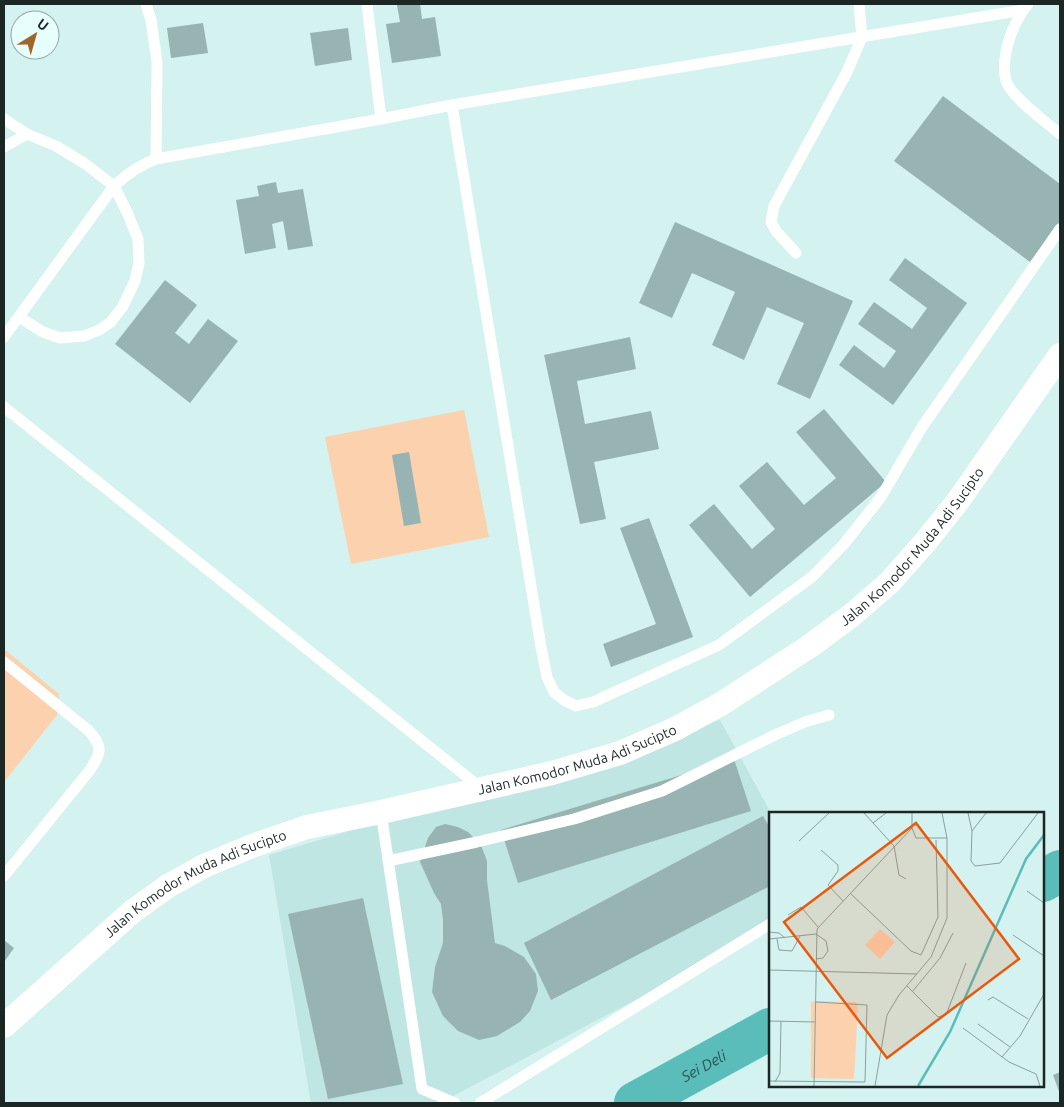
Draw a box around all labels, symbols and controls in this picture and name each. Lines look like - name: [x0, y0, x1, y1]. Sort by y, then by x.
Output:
- north arrow: [10, 10, 60, 60]
- text: U: [34, 15, 52, 34]
- street label: Jalan Komodor Muda Adi Sucipto: [837, 464, 987, 629]
- street label: Jalan Komodor Muda Adi Sucipto: [476, 721, 679, 798]
- inset map: [769, 812, 1044, 1087]
- street label: Jalan Komodor Muda Adi Sucipto: [101, 827, 289, 941]
- water label: Sei Deli: [677, 1046, 730, 1085]

